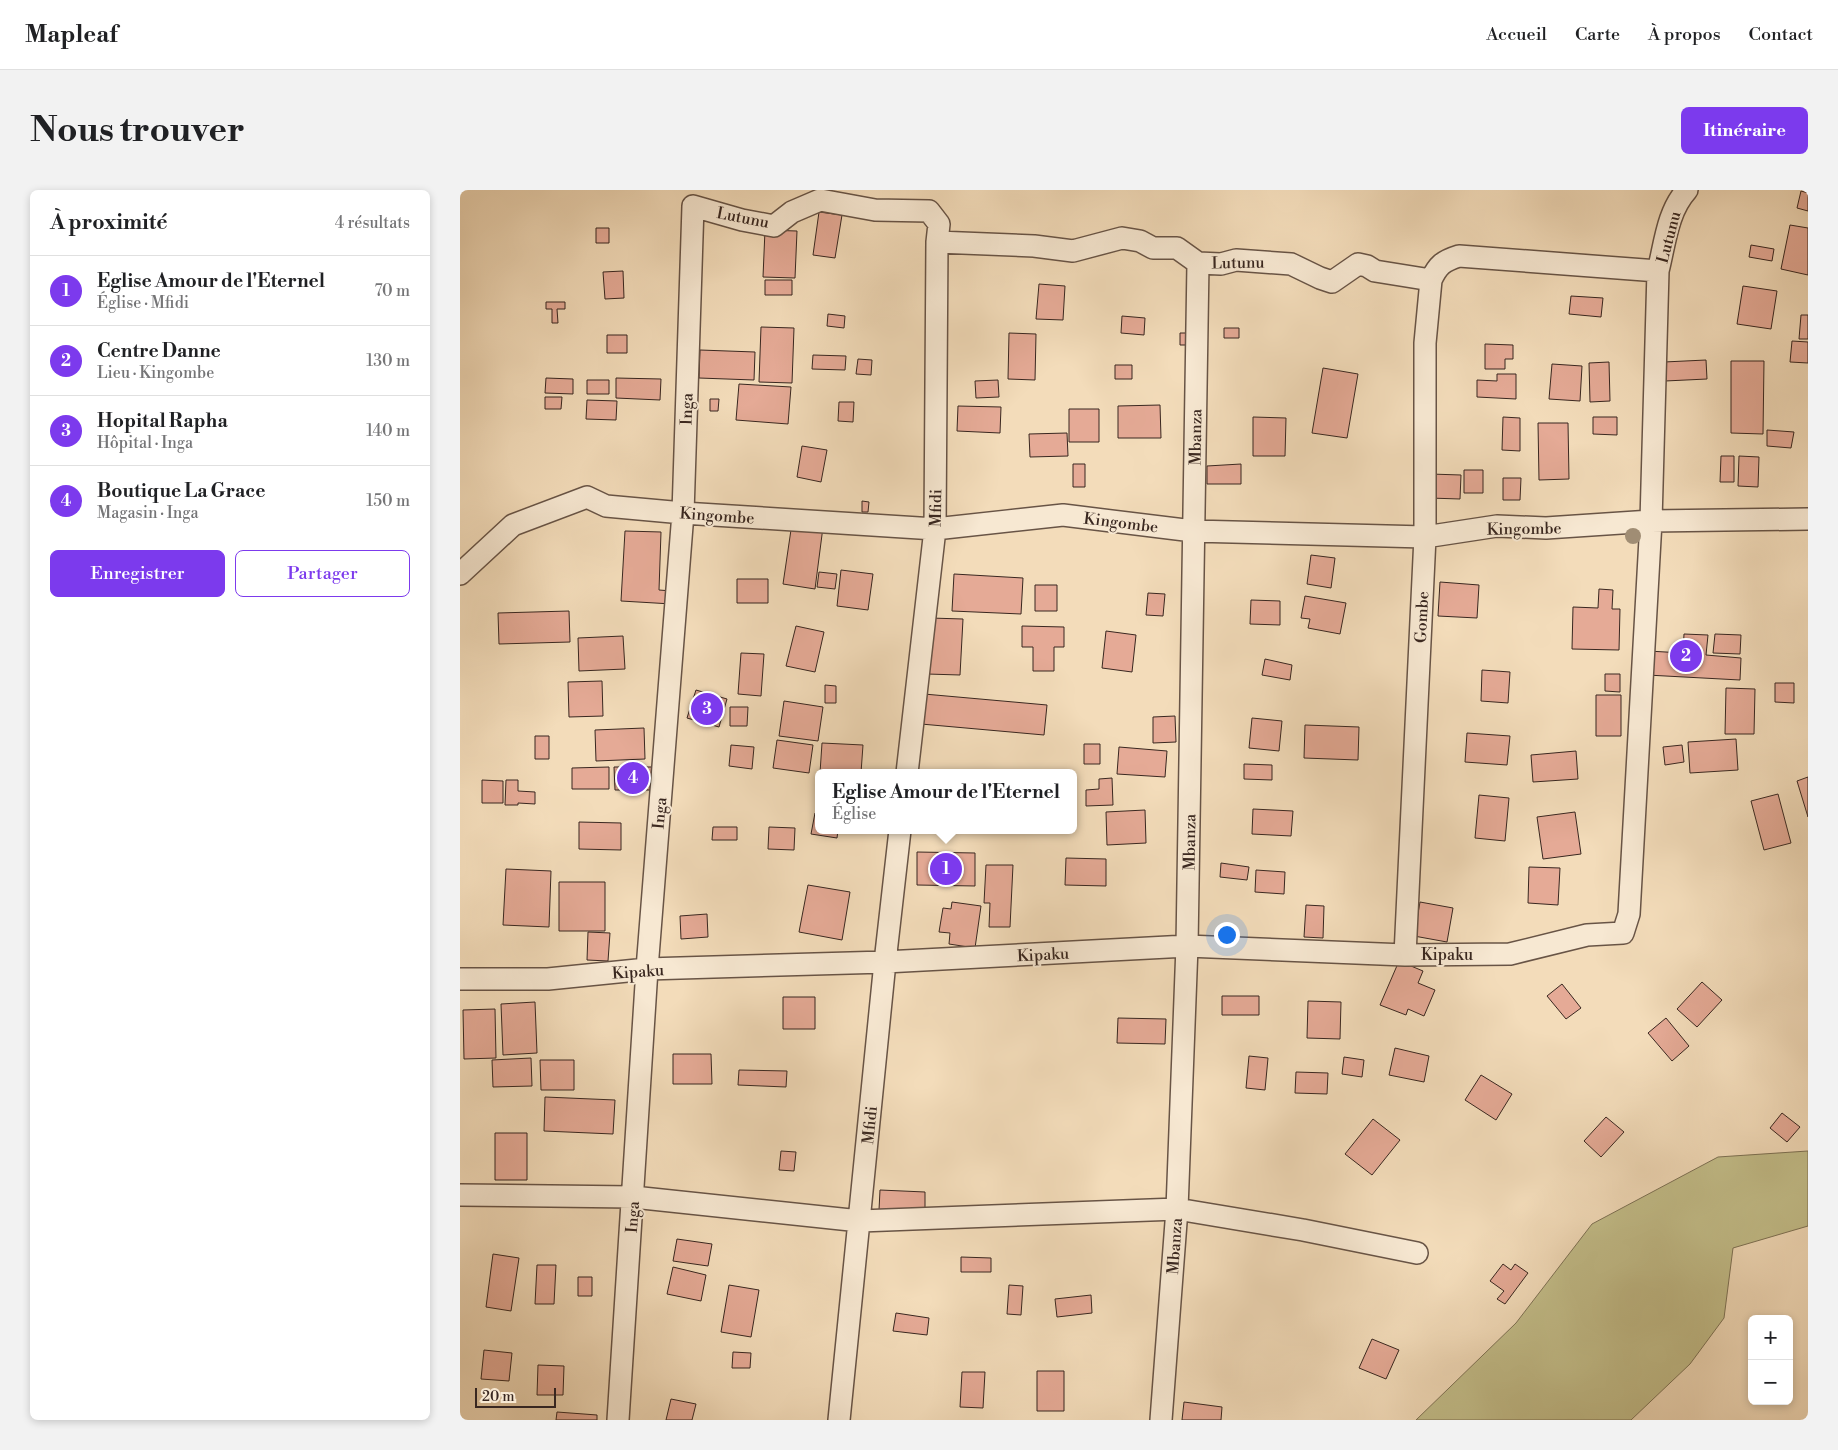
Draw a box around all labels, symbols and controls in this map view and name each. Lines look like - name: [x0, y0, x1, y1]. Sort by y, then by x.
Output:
- text: Mapleaf: [25, 20, 118, 50]
- text: Accueil: [1486, 23, 1547, 46]
- text: Carte: [1575, 23, 1620, 46]
- text: À propos: [1648, 23, 1721, 46]
- text: Contact: [1749, 23, 1813, 46]
- button: Itinéraire: [1681, 107, 1808, 154]
- text: Nous trouver: [30, 109, 245, 152]
- street label: Lutunu: [715, 203, 771, 233]
- street label: Lutunu: [1652, 209, 1686, 266]
- text: À proximité: [50, 210, 167, 236]
- text: 4 résultats: [335, 213, 410, 233]
- street label: Lutunu: [1211, 253, 1265, 273]
- text: Eglise Amour de l'Eternel: [97, 269, 325, 293]
- text: 1: [62, 281, 70, 301]
- text: 70 m: [374, 281, 410, 301]
- text: Église · Mfidi: [97, 293, 189, 313]
- text: Centre Danne: [97, 339, 221, 363]
- text: 2: [61, 351, 71, 371]
- text: 130 m: [366, 351, 410, 371]
- text: Lieu · Kingombe: [97, 363, 214, 383]
- street label: Inga: [676, 392, 698, 425]
- street label: Mbanza: [1186, 408, 1207, 466]
- text: Hopital Rapha: [97, 409, 228, 433]
- text: 3: [61, 421, 71, 441]
- text: 140 m: [366, 421, 410, 441]
- text: Hôpital · Inga: [97, 433, 193, 453]
- text: Boutique La Grace: [97, 479, 265, 503]
- street label: Mfidi: [926, 489, 946, 527]
- text: 4: [61, 491, 71, 511]
- text: 150 m: [366, 491, 410, 511]
- text: Magasin · Inga: [97, 503, 199, 523]
- street label: Kingombe: [679, 503, 755, 529]
- street label: Kingombe: [1082, 508, 1159, 537]
- street label: Kingombe: [1486, 518, 1562, 540]
- button: Enregistrer: [50, 550, 225, 597]
- button: Partager: [235, 550, 410, 597]
- street label: Gombe: [1411, 591, 1433, 644]
- pin: 2: [1670, 637, 1702, 675]
- pin: 3: [691, 690, 723, 728]
- pin: 4: [617, 759, 649, 797]
- popup: [815, 769, 1077, 834]
- text: Eglise Amour de l'Eternel: [832, 780, 1060, 804]
- street label: Inga: [649, 795, 671, 830]
- text: Église: [832, 804, 876, 824]
- street label: Mbanza: [1180, 813, 1201, 871]
- pin: 1: [930, 850, 962, 888]
- your location: [1214, 922, 1240, 948]
- street label: Kipaku: [1016, 944, 1070, 966]
- street label: Kipaku: [1421, 945, 1473, 965]
- street label: Kipaku: [611, 960, 665, 984]
- street label: Mfidi: [858, 1105, 882, 1145]
- street label: Inga: [622, 1200, 644, 1234]
- street label: Mbanza: [1163, 1216, 1187, 1275]
- map controls: [1748, 1315, 1793, 1405]
- button: +: [1748, 1315, 1793, 1360]
- button: −: [1748, 1360, 1793, 1405]
- scale bar: [475, 1385, 556, 1408]
- text: 20 m: [482, 1388, 514, 1406]

